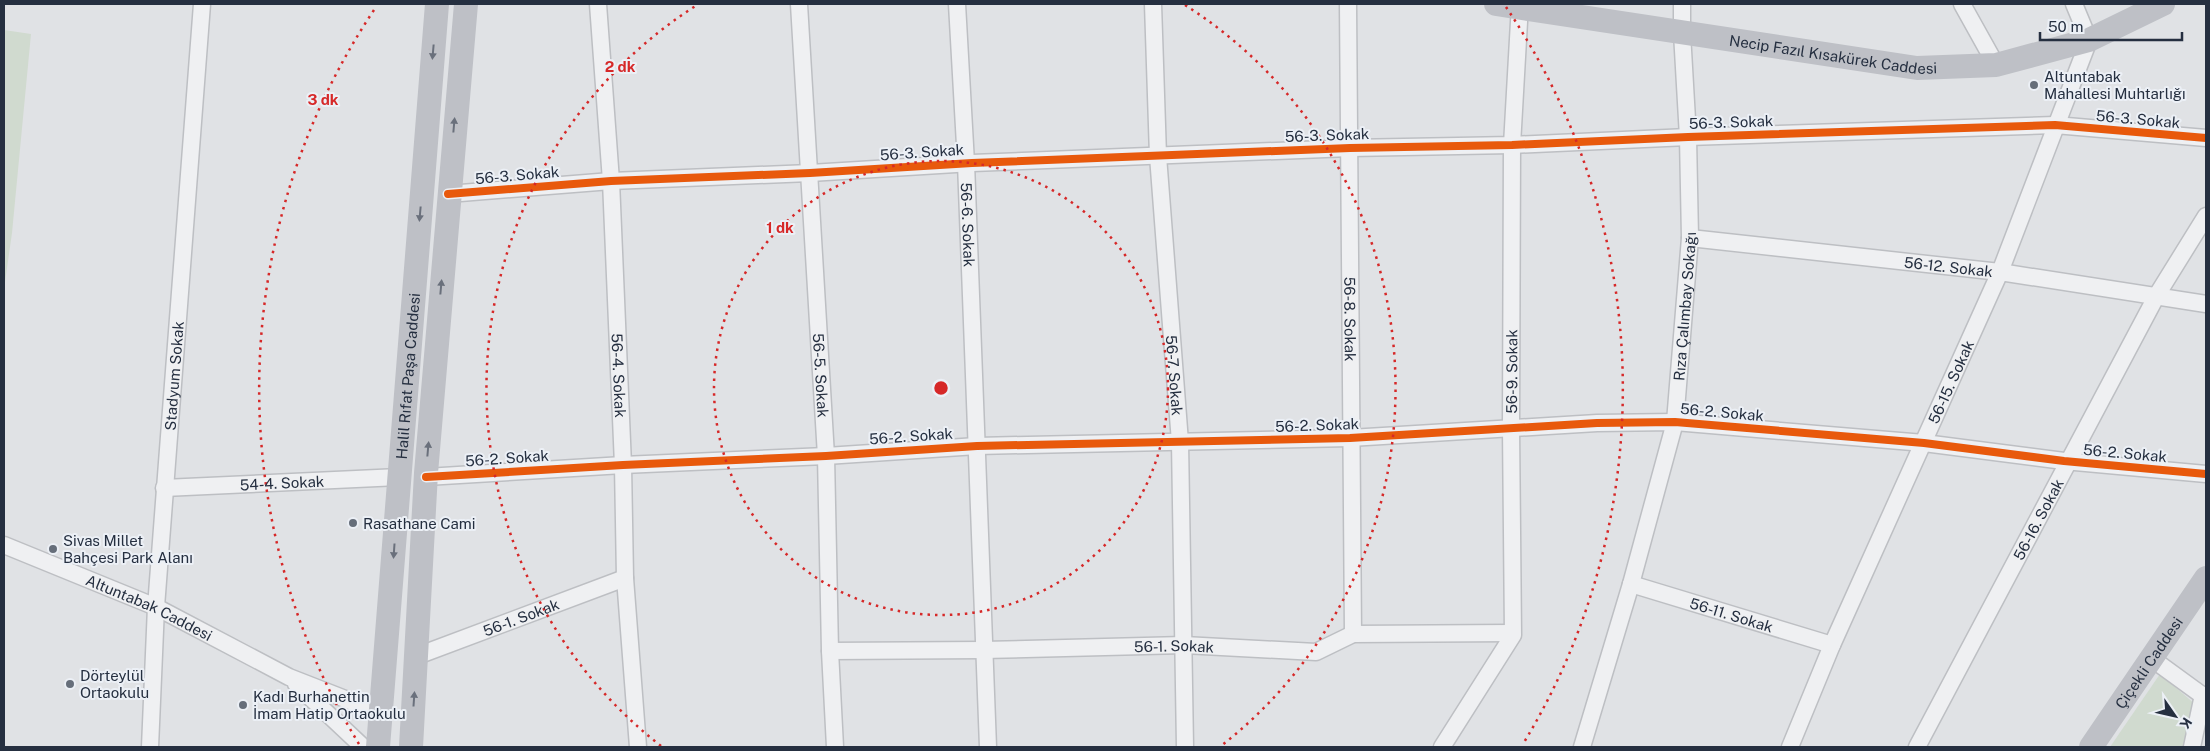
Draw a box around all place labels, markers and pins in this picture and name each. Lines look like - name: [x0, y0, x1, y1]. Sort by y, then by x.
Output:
- place label: Altuntabak Mahallesi Muhtarlığı: [2044, 68, 2186, 102]
- marker: Altuntabak Mahallesi Muhtarlığı: [2028, 79, 2040, 91]
- centre of rings: [932, 379, 950, 397]
- place label: Rasathane Cami: [363, 515, 475, 532]
- marker: Rasathane Cami: [347, 517, 359, 529]
- place label: Sivas Millet Bahçesi Park Alanı: [63, 532, 193, 566]
- marker: Sivas Millet Bahçesi Park Alanı: [47, 543, 59, 555]
- place label: Dörteylül Ortaokulu: [80, 667, 149, 701]
- marker: Dörteylül Ortaokulu: [64, 678, 76, 690]
- place label: Kadı Burhanettin İmam Hatip Ortaokulu: [253, 688, 406, 722]
- marker: Kadı Burhanettin İmam Hatip Ortaokulu: [237, 699, 249, 711]

